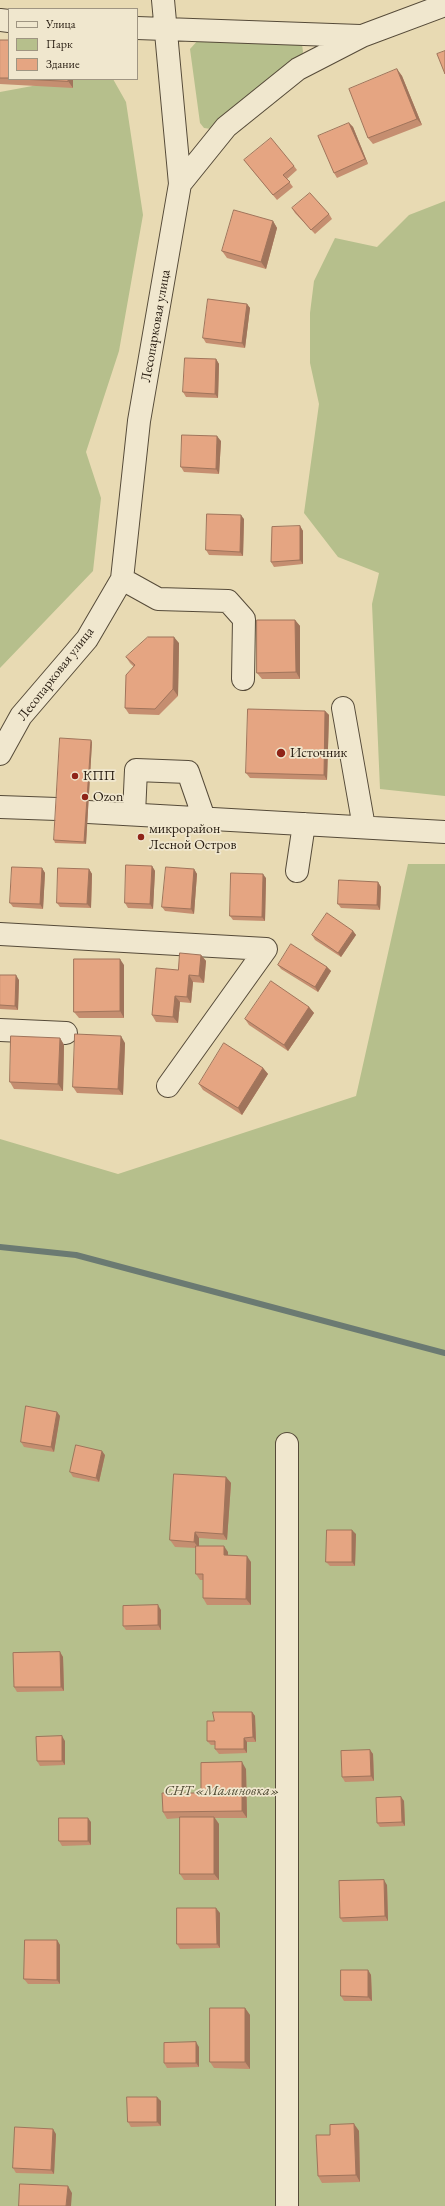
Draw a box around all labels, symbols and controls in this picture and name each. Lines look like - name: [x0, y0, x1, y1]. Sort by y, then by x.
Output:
- legend: [8, 8, 138, 80]
- text: Улица: [46, 16, 76, 32]
- text: Парк: [46, 36, 73, 52]
- text: Здание: [46, 56, 80, 72]
- street label: Лесопарковая улица: [138, 268, 174, 384]
- street label: Лесопарковая улица: [14, 624, 98, 724]
- place label: Источник: [290, 745, 347, 761]
- marker: Источник: [275, 747, 287, 759]
- place label: КПП: [83, 768, 115, 784]
- marker: КПП: [70, 771, 80, 781]
- place label: Ozon: [93, 789, 123, 805]
- marker: Ozon: [80, 792, 90, 802]
- place label: микрорайон Лесной Остров: [149, 821, 236, 854]
- marker: микрорайон Лесной Остров: [136, 832, 146, 842]
- park label: СНТ «Малиновка»: [164, 1783, 280, 1799]

